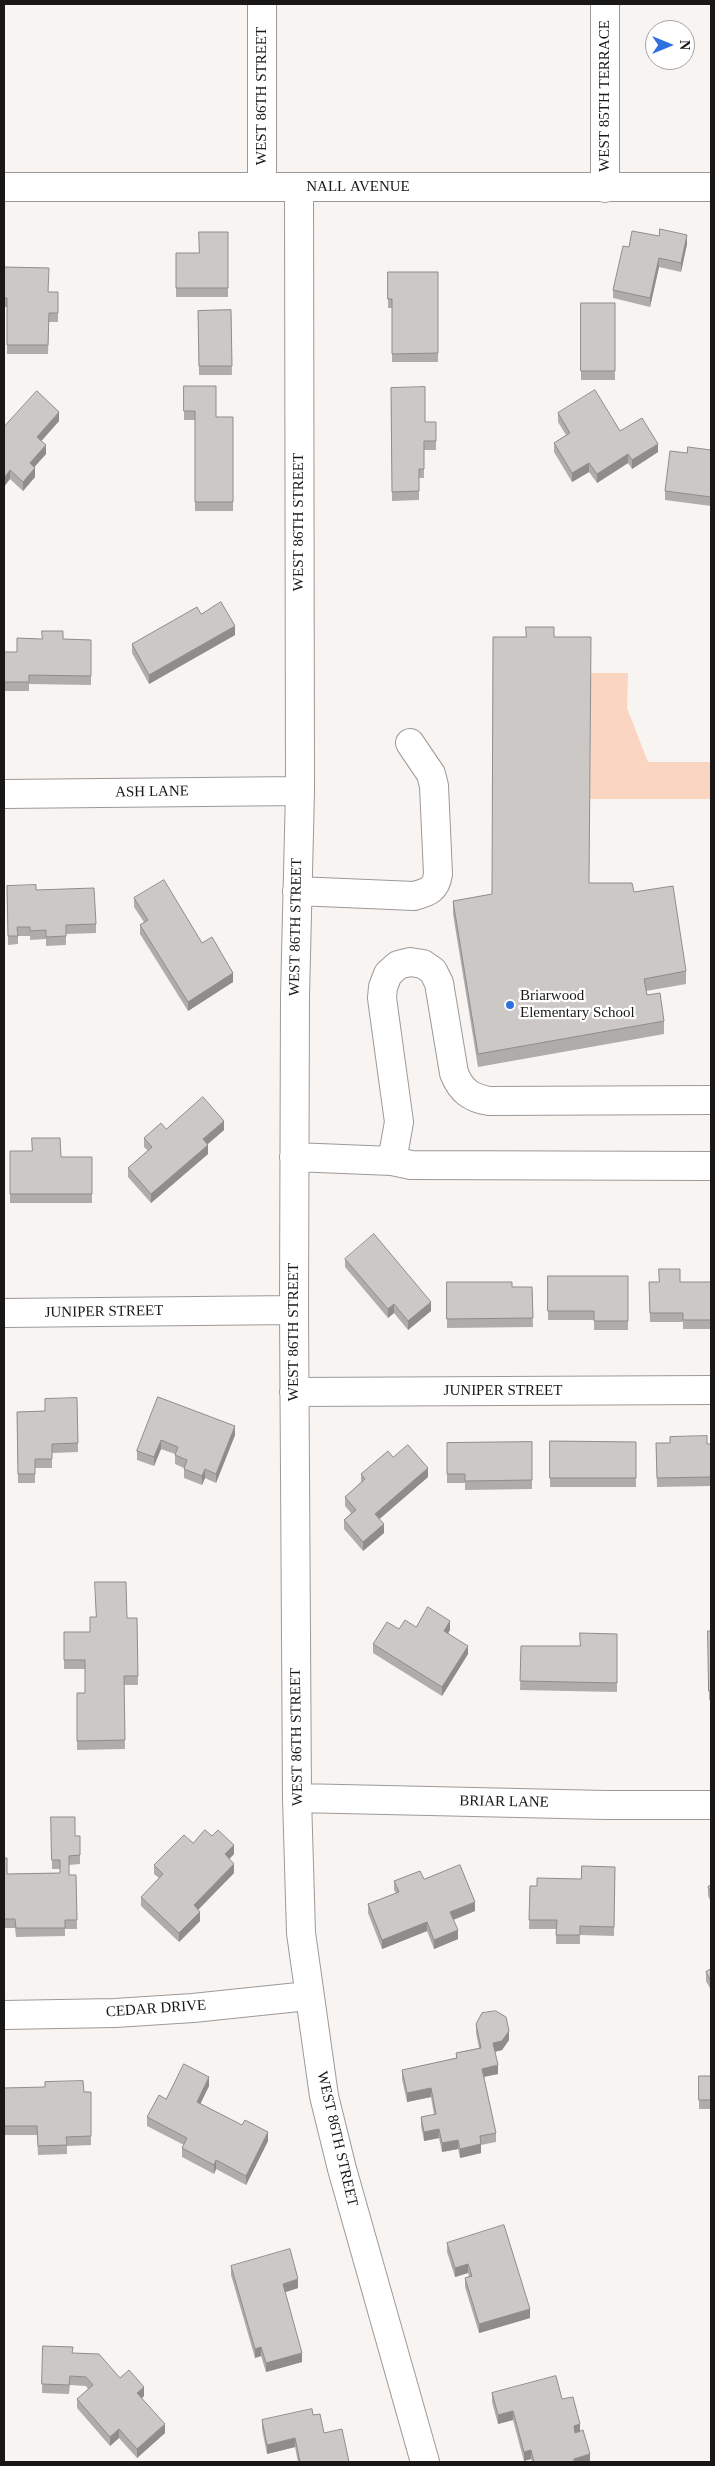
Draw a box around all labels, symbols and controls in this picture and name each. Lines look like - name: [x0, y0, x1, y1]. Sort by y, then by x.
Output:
- street label: WEST 85TH TERRACE: [596, 20, 614, 172]
- north arrow: [645, 20, 695, 70]
- street label: WEST 86TH STREET: [253, 27, 271, 165]
- text: N: [677, 40, 692, 50]
- street label: NALL AVENUE: [306, 178, 410, 196]
- street label: WEST 86TH STREET: [290, 453, 308, 591]
- street label: ASH LANE: [115, 782, 189, 802]
- street label: WEST 86TH STREET: [286, 858, 306, 996]
- place label: Briarwood Elementary School: [520, 987, 635, 1022]
- marker: Briarwood Elementary School: [504, 999, 516, 1011]
- street label: WEST 86TH STREET: [285, 1263, 303, 1401]
- street label: JUNIPER STREET: [44, 1302, 164, 1322]
- street label: JUNIPER STREET: [444, 1382, 562, 1400]
- street label: WEST 86TH STREET: [287, 1668, 307, 1806]
- street label: BRIAR LANE: [459, 1792, 549, 1812]
- street label: CEDAR DRIVE: [105, 1997, 207, 2021]
- street label: WEST 86TH STREET: [313, 2070, 361, 2208]

